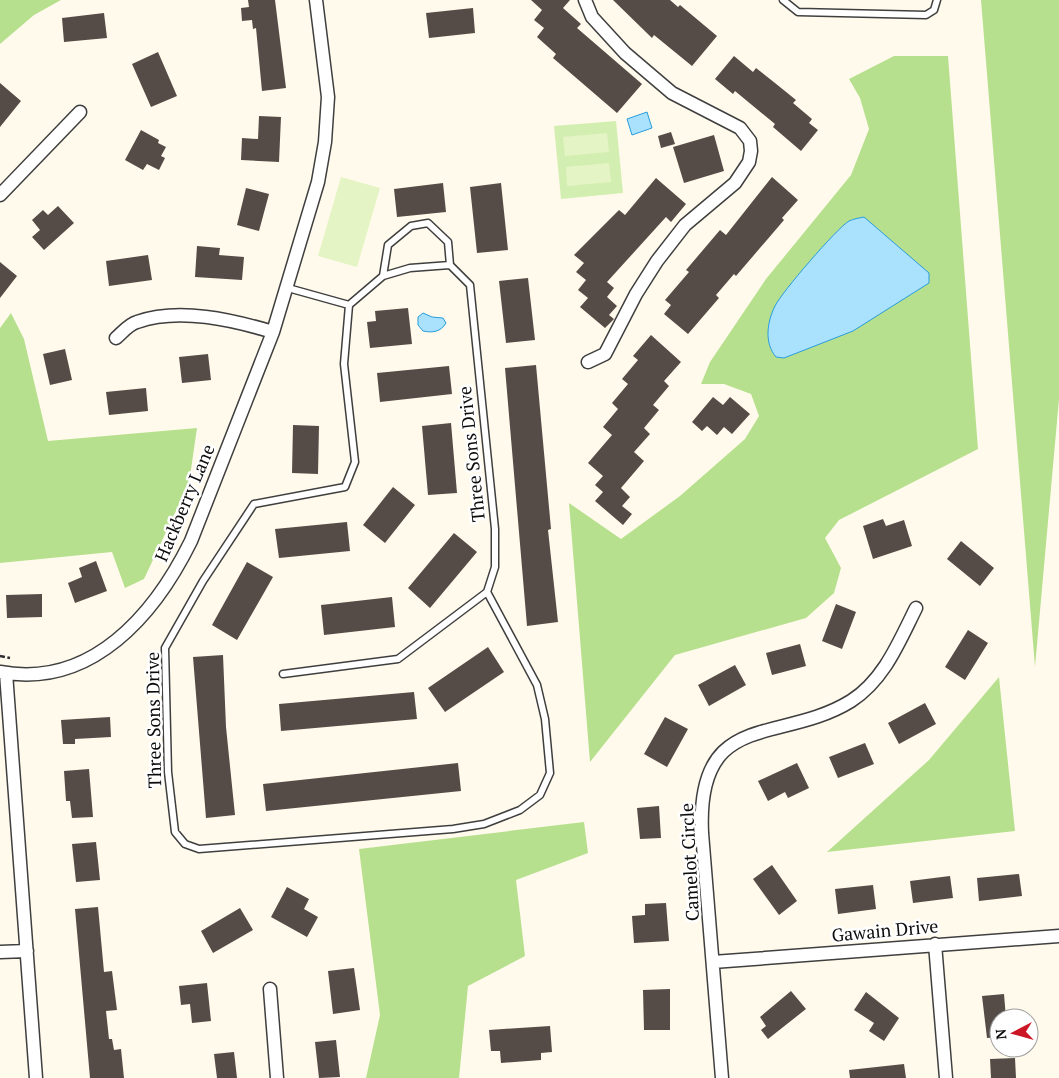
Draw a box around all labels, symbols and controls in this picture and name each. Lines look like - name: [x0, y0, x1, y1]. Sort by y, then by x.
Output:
- street label: Three Sons Drive: [452, 385, 490, 523]
- street label: Hackberry Lane: [149, 440, 220, 565]
- street label: Three Sons Drive: [140, 652, 166, 788]
- street label: Camelot Circle: [674, 802, 704, 922]
- street label: Gawain Drive: [831, 913, 939, 947]
- north arrow: [989, 1008, 1039, 1058]
- text: N: [991, 1028, 1011, 1041]

